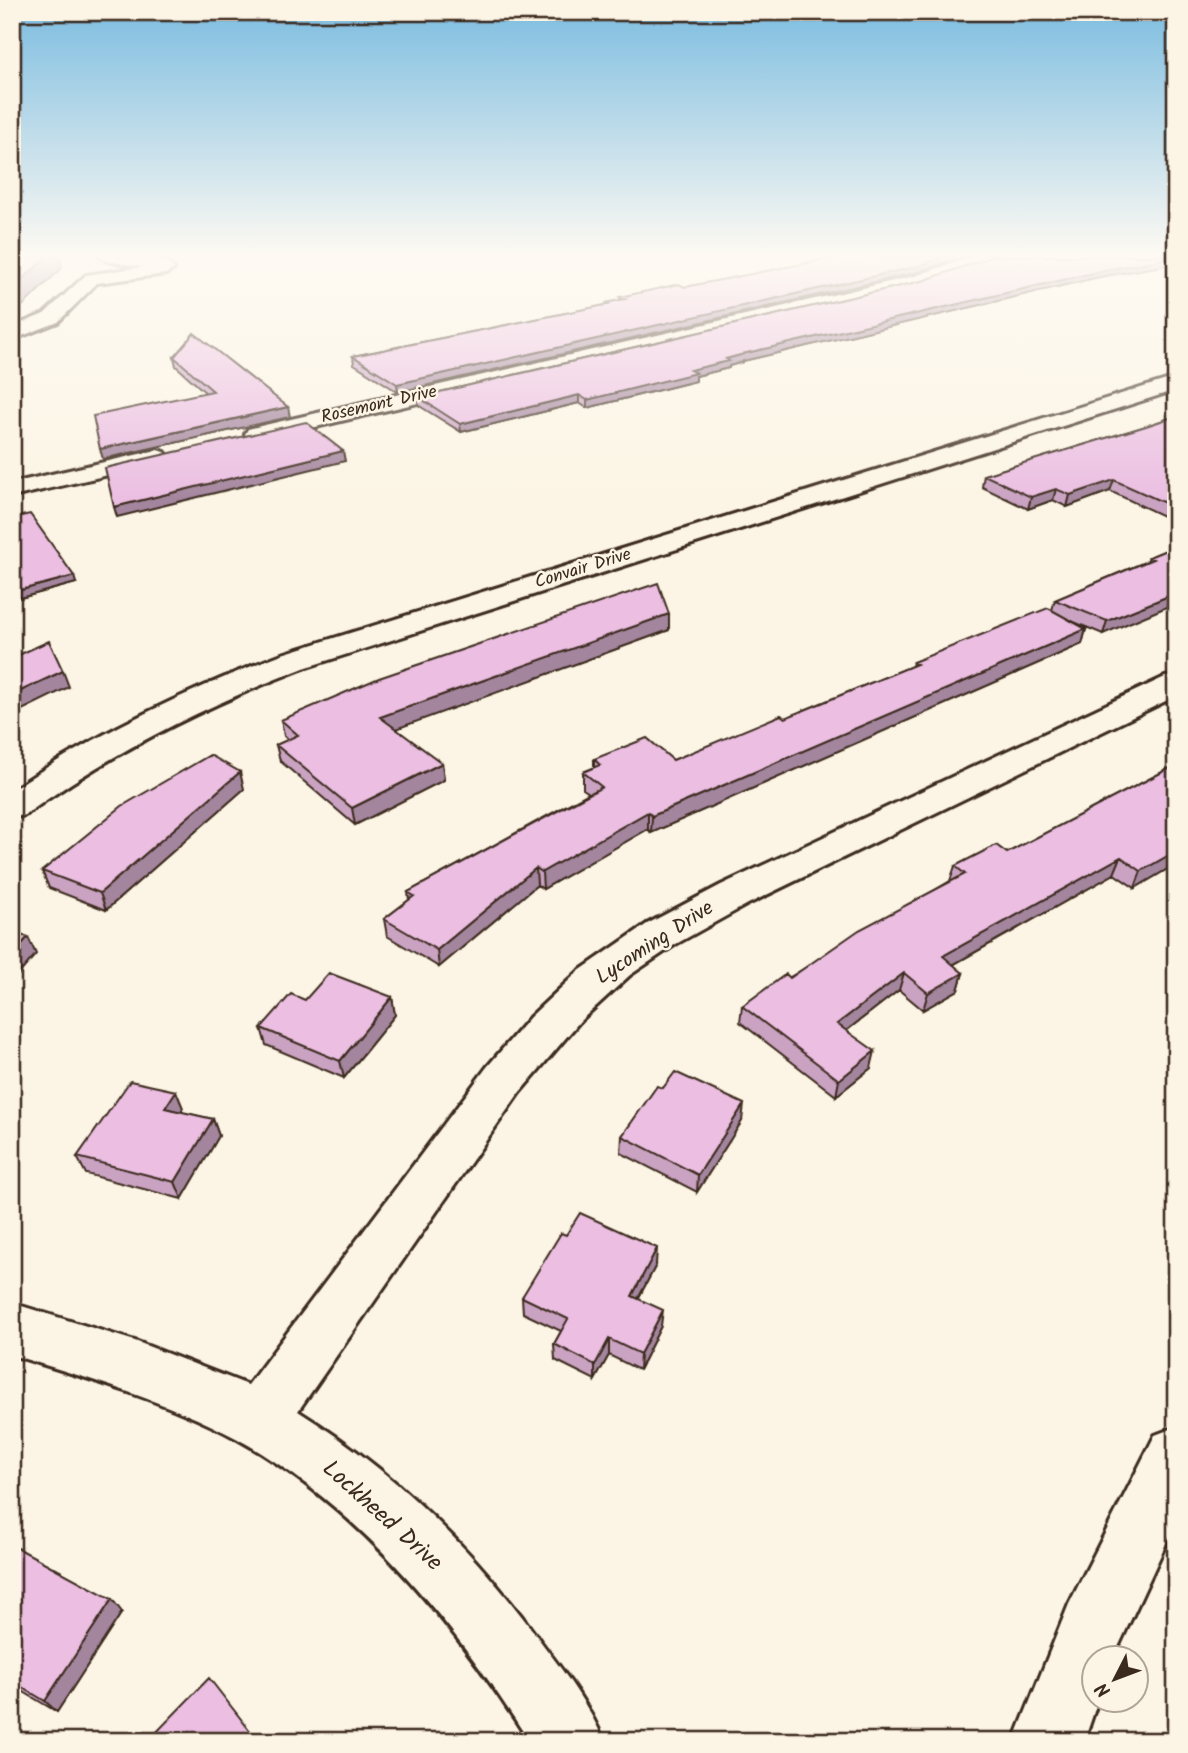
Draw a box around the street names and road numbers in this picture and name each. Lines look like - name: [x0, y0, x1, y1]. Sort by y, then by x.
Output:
- street label: Rosemont Drive: [318, 378, 440, 432]
- street label: Convair Drive: [531, 541, 635, 597]
- street label: Lycoming Drive: [589, 892, 721, 994]
- street label: Lockheed Drive: [312, 1451, 452, 1581]

